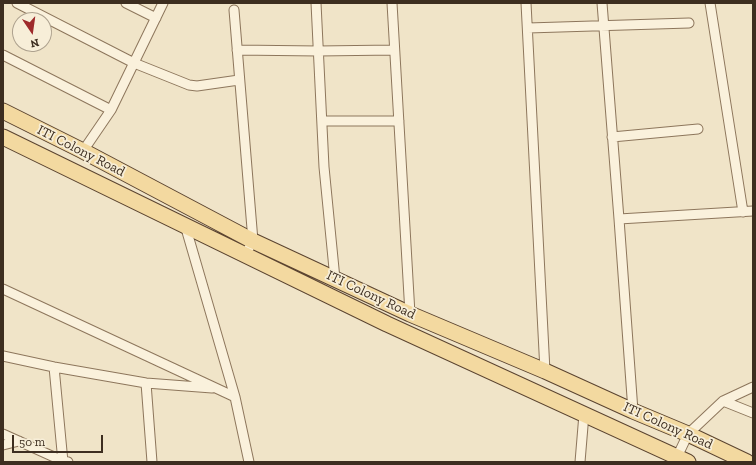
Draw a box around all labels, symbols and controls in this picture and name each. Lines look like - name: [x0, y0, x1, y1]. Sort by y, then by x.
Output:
- north arrow: [12, 12, 52, 52]
- text: N: [29, 36, 40, 50]
- street label: ITI Colony Road: [34, 122, 128, 180]
- street label: ITI Colony Road: [324, 267, 418, 323]
- street label: ITI Colony Road: [621, 399, 715, 453]
- scale bar: [14, 427, 105, 453]
- text: 50 m: [19, 435, 45, 449]

